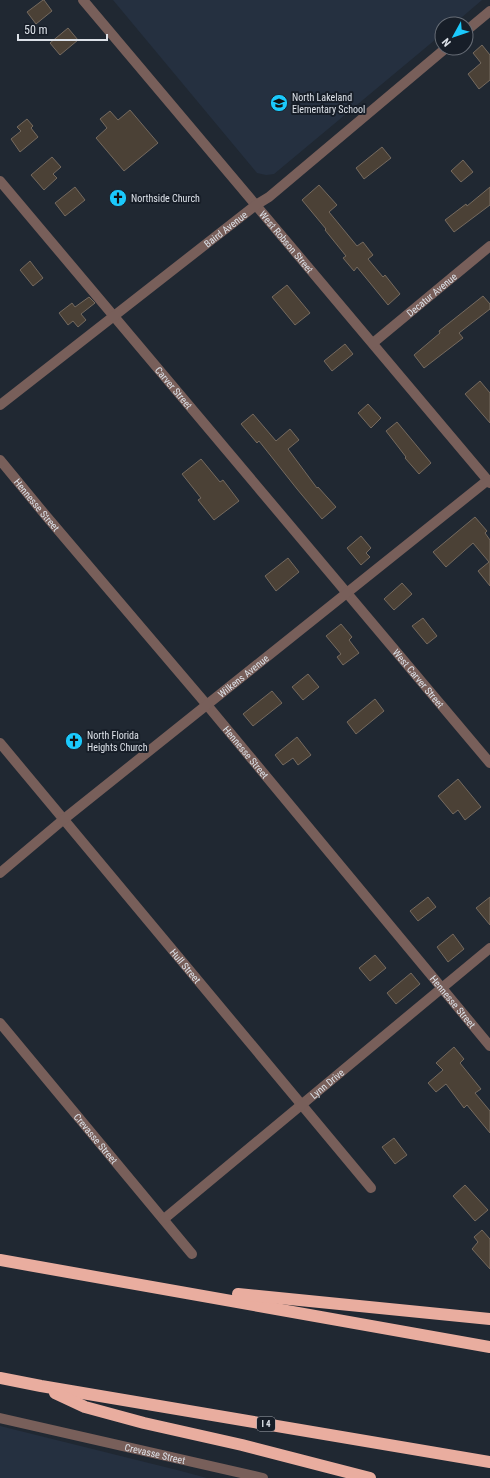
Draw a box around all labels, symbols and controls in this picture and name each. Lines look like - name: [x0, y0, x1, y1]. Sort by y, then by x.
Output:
- scale bar: [18, 16, 107, 42]
- north arrow: [434, 16, 474, 56]
- text: 50 m: [24, 23, 48, 37]
- text: N: [439, 35, 454, 49]
- place label: North Lakeland Elementary School: [292, 92, 365, 115]
- school or university icon: North Lakeland Elementary School: [269, 93, 289, 113]
- church icon: Northside Church: [108, 188, 128, 208]
- place label: Northside Church: [131, 193, 200, 204]
- street label: Baird Avenue: [202, 209, 250, 250]
- street label: West Robson Street: [257, 209, 315, 275]
- street label: Decatur Avenue: [405, 271, 459, 319]
- street label: Carver Street: [153, 365, 194, 411]
- street label: Hennesse Street: [12, 477, 62, 534]
- street label: West Carver Street: [390, 647, 446, 710]
- street label: Wilkens Avenue: [216, 652, 271, 700]
- street label: Hennesse Street: [221, 724, 271, 781]
- place label: North Florida Heights Church: [87, 730, 148, 753]
- church icon: North Florida Heights Church: [64, 731, 84, 751]
- street label: Hull Street: [168, 947, 203, 986]
- street label: Hennesse Street: [428, 973, 478, 1030]
- street label: Lynn Drive: [308, 1067, 347, 1101]
- street label: Crevasse Street: [71, 1111, 120, 1166]
- road number: I 4: [257, 1417, 275, 1431]
- street label: Crevasse Street: [124, 1442, 186, 1466]

